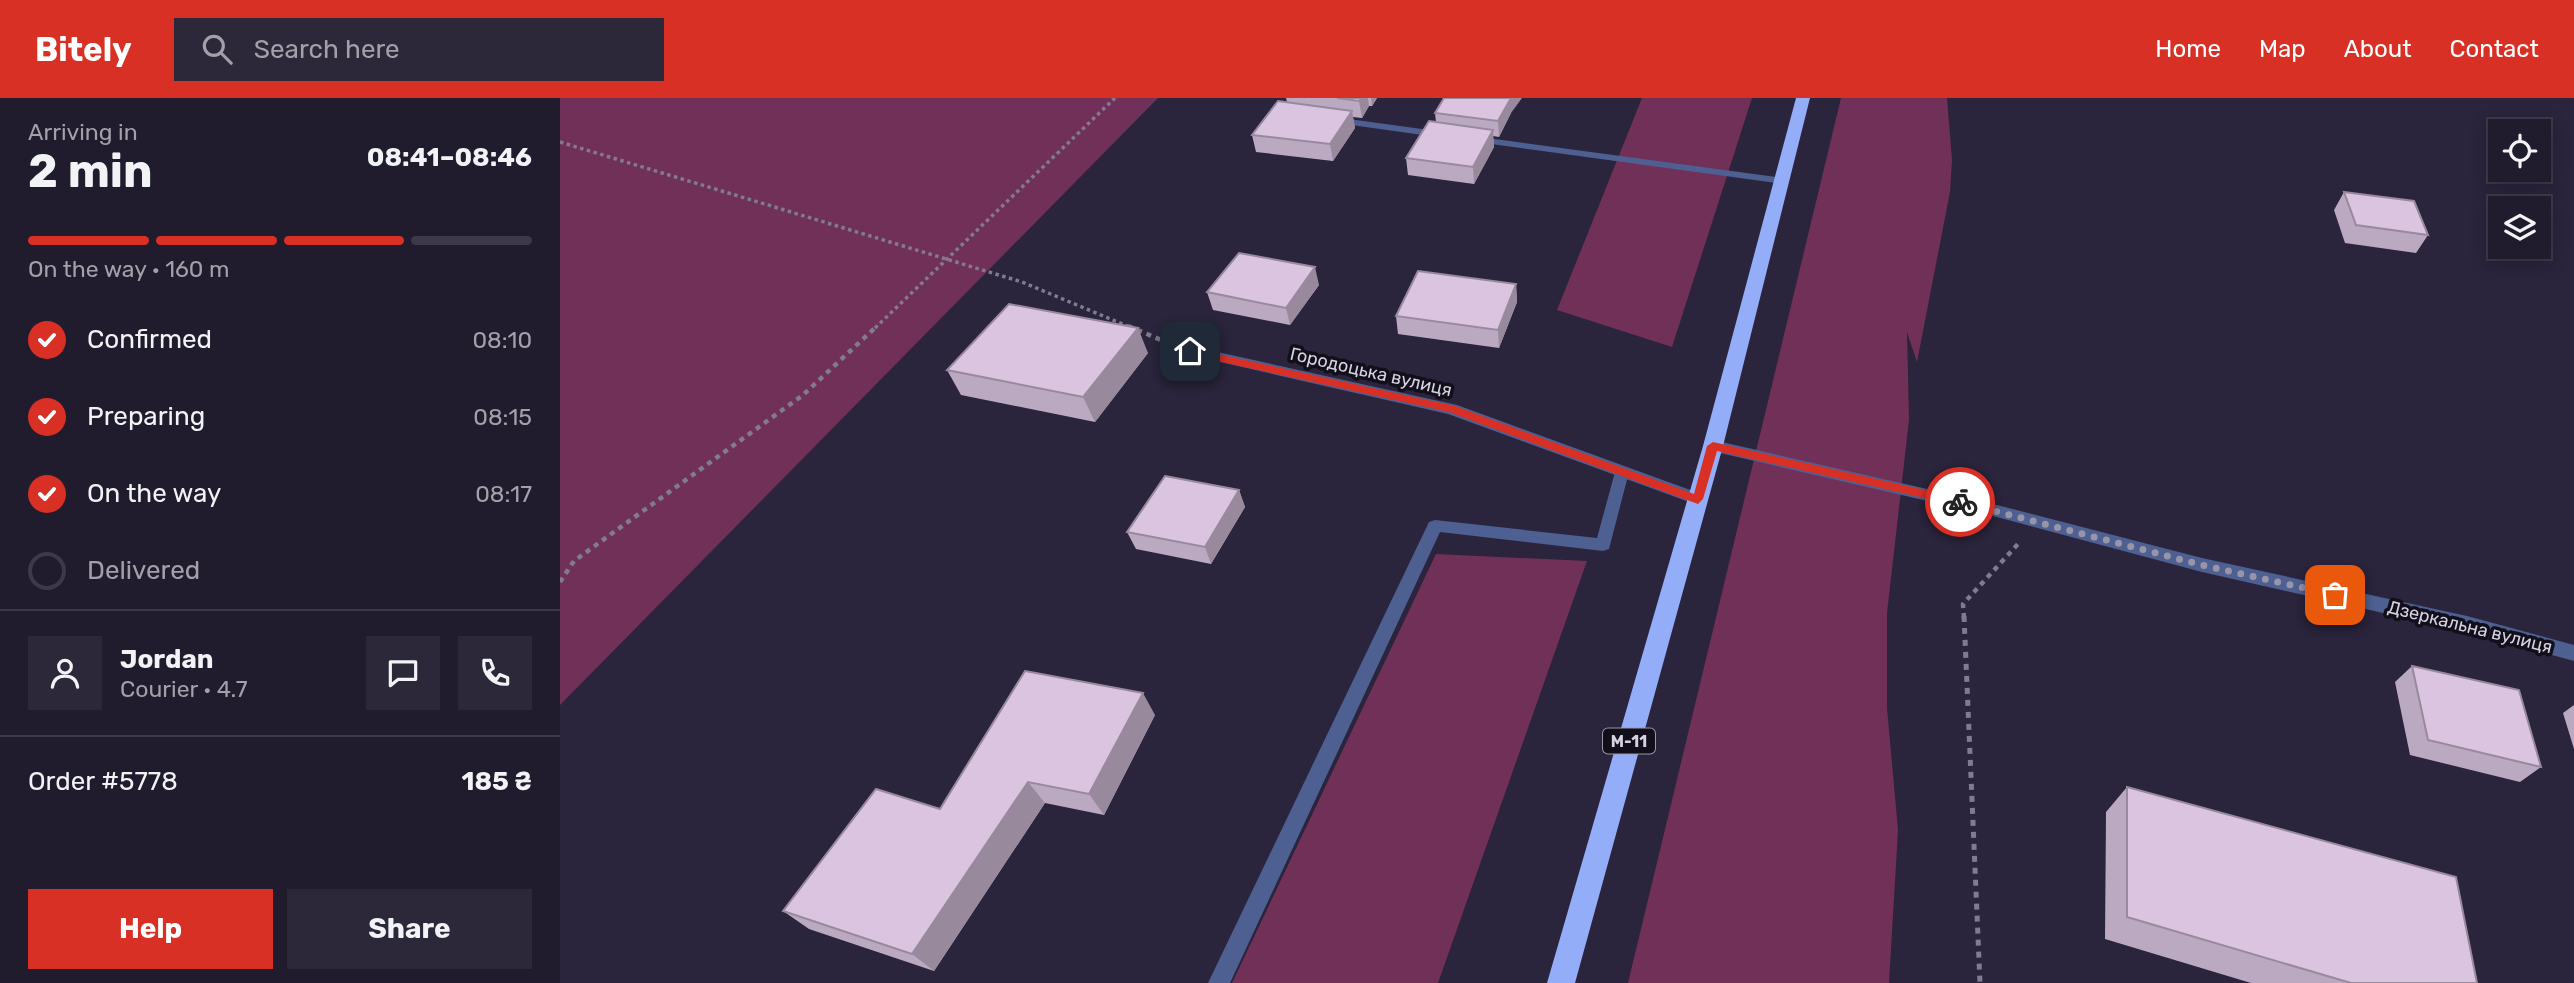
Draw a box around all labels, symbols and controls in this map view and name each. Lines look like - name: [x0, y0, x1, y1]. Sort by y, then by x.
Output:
- search box: [174, 18, 664, 81]
- text: Bitely: [35, 30, 132, 69]
- icon: search: [198, 30, 236, 68]
- text: Search here: [254, 34, 400, 65]
- text: Home: [2155, 35, 2221, 63]
- text: Map: [2259, 35, 2306, 63]
- text: About: [2344, 35, 2412, 63]
- text: Contact: [2450, 35, 2539, 63]
- text: Arriving in: [28, 118, 138, 146]
- map controls: [2488, 119, 2551, 259]
- button: locate: [2488, 119, 2551, 182]
- text: 08:41–08:46: [367, 142, 532, 173]
- text: 2 min: [28, 144, 153, 199]
- button: layers: [2488, 196, 2551, 259]
- text: On the way · 160 m: [28, 255, 230, 283]
- icon: check: [28, 321, 66, 359]
- pin: [1160, 321, 1220, 381]
- text: Confirmed: [87, 324, 212, 355]
- text: 08:10: [472, 326, 532, 354]
- icon: home: [1171, 332, 1209, 370]
- street label: Городоцька вулиця: [1288, 343, 1454, 401]
- icon: check: [28, 398, 66, 436]
- text: Preparing: [87, 401, 205, 432]
- text: 08:15: [473, 403, 532, 431]
- courier: [1925, 467, 1995, 537]
- icon: check: [28, 475, 66, 513]
- text: On the way: [87, 478, 221, 509]
- text: 08:17: [475, 480, 532, 508]
- icon: bike: [1941, 483, 1979, 521]
- text: Delivered: [87, 555, 200, 586]
- pin: [2305, 565, 2365, 625]
- icon: bag: [2316, 576, 2354, 614]
- street label: Дзеркальна вулиця: [2385, 596, 2555, 658]
- button: person: [28, 636, 102, 710]
- button: chat: [366, 636, 440, 710]
- button: phone: [458, 636, 532, 710]
- text: Jordan: [120, 644, 213, 675]
- text: Courier · 4.7: [120, 675, 247, 703]
- road number: М-11: [1603, 728, 1655, 754]
- text: Order #5778: [28, 766, 178, 797]
- text: 185 ₴: [462, 766, 532, 797]
- button: Help: [28, 889, 273, 969]
- button: Share: [287, 889, 532, 969]

